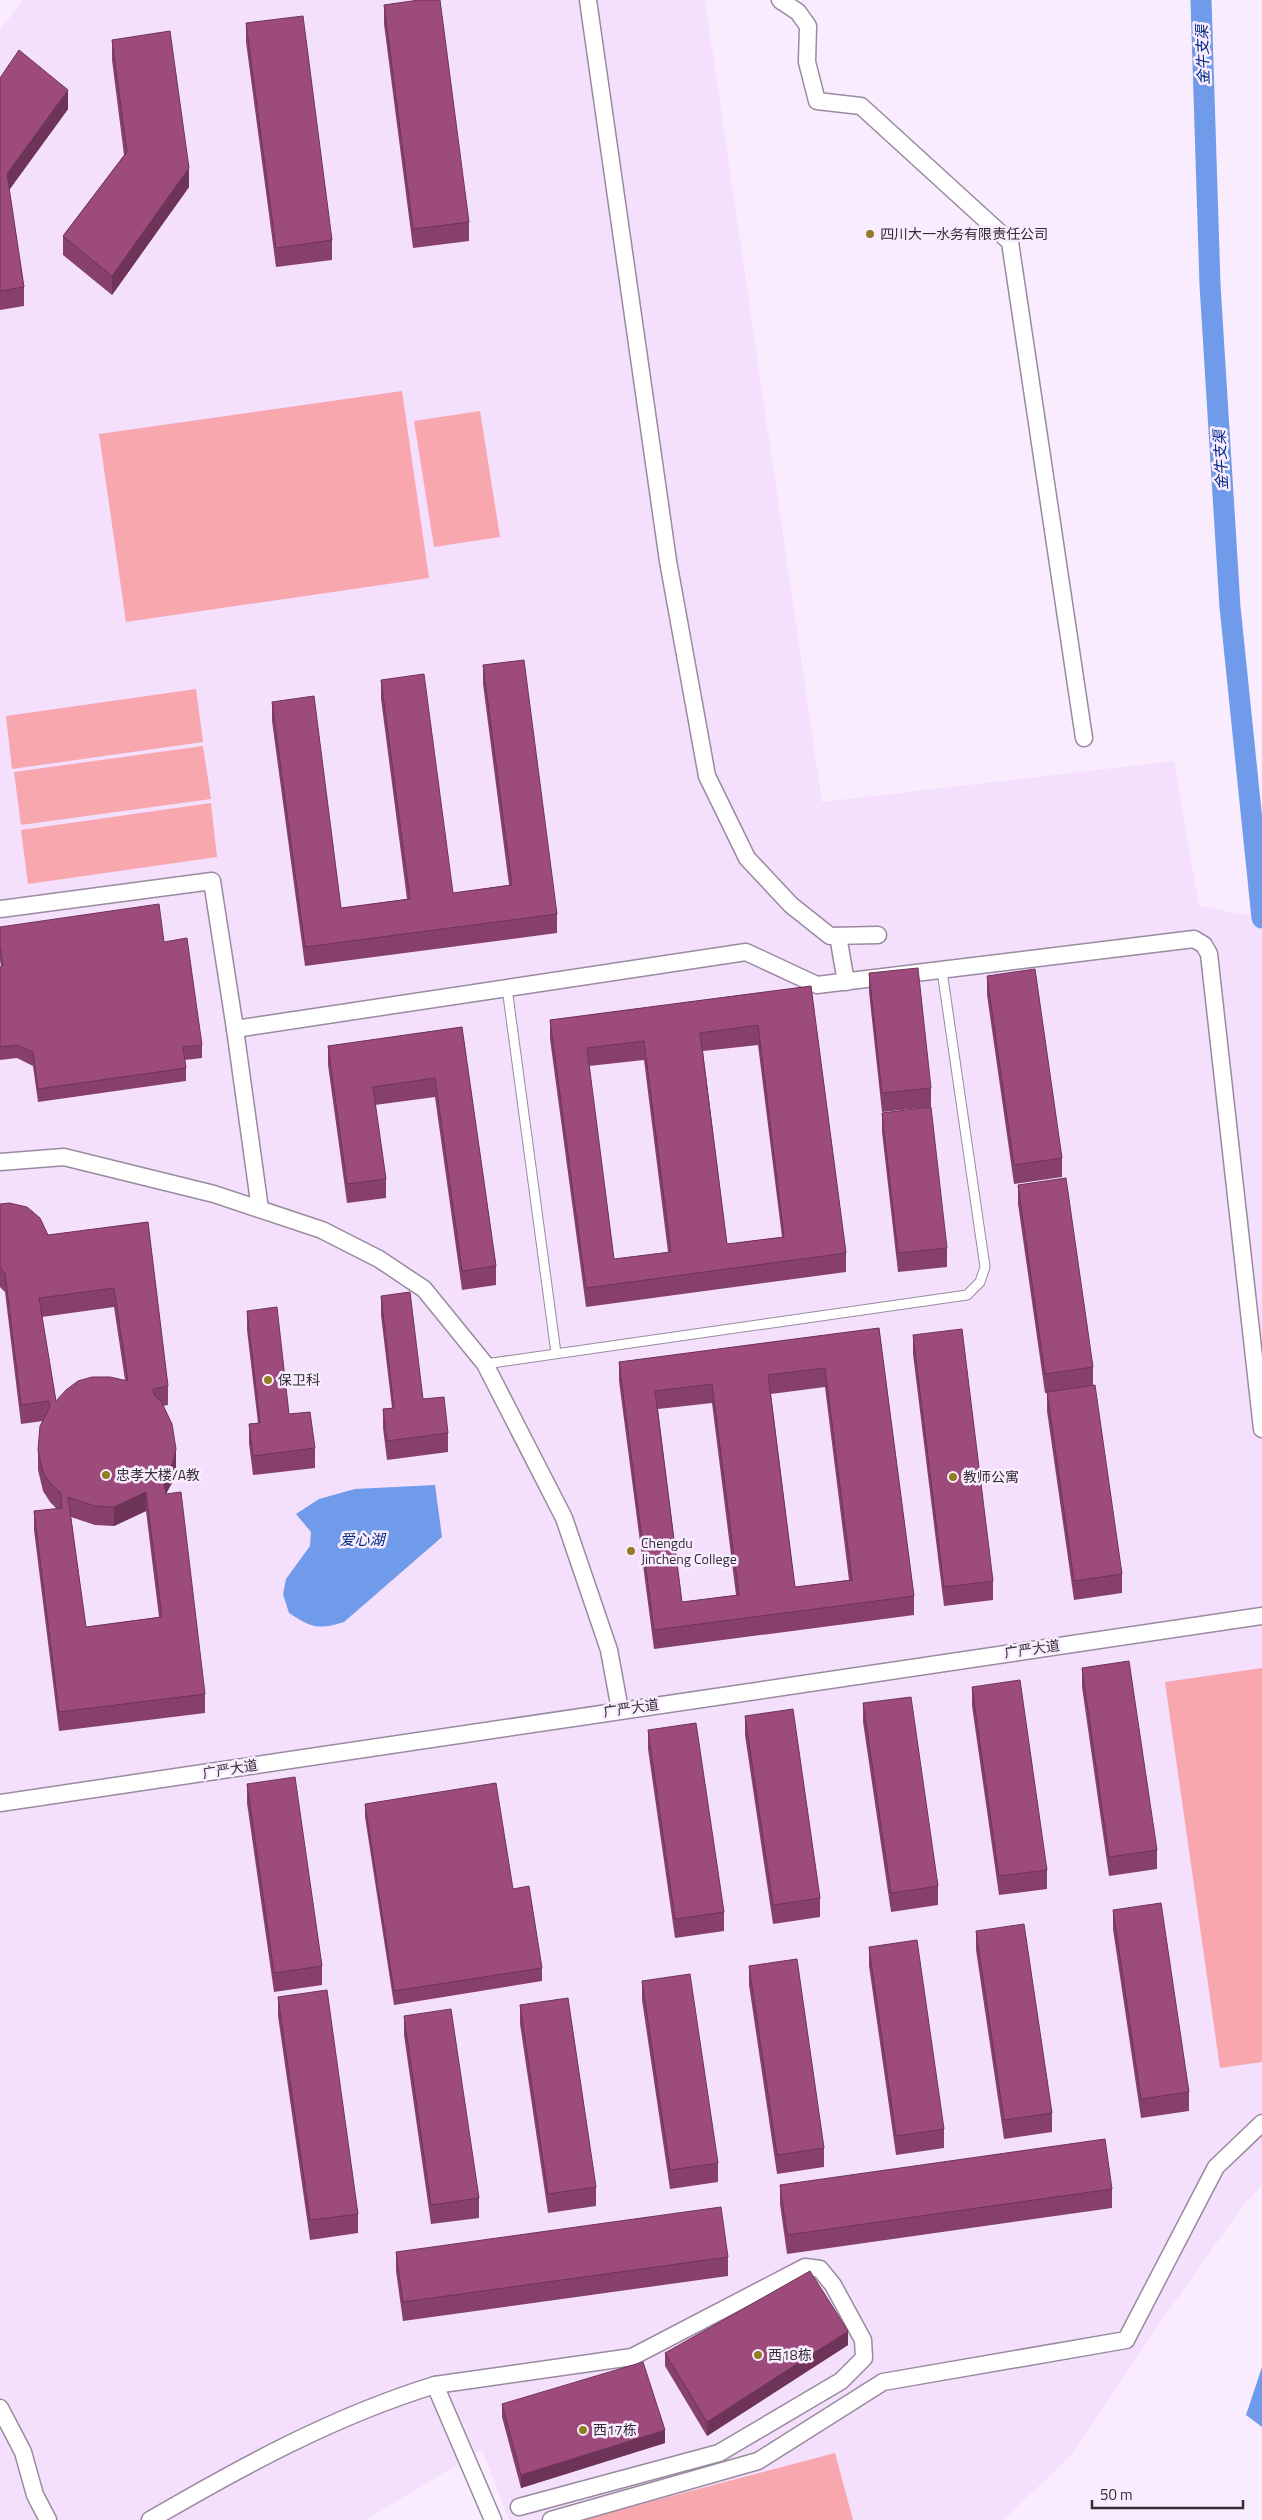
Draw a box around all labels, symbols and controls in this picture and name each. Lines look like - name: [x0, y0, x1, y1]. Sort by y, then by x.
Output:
- water label: 金牛支渠: [1190, 23, 1215, 85]
- place label: 四川大一水务有限责任公司: [880, 223, 1048, 244]
- marker: 四川大一水务有限责任公司: [864, 228, 876, 240]
- water label: 金牛支渠: [1207, 427, 1234, 491]
- place label: 保卫科: [278, 1369, 320, 1390]
- marker: 保卫科: [262, 1374, 274, 1386]
- place label: 忠孝大楼/A教: [116, 1464, 200, 1485]
- place label: 教师公寓: [963, 1466, 1019, 1487]
- marker: 忠孝大楼/A教: [100, 1469, 112, 1481]
- marker: 教师公寓: [947, 1471, 959, 1483]
- water label: 爱心湖: [339, 1528, 386, 1551]
- place label: Chengdu Jincheng College: [641, 1532, 737, 1569]
- marker: Chengdu Jincheng College: [625, 1545, 637, 1557]
- street label: 广严大道: [1003, 1634, 1061, 1663]
- street label: 广严大道: [602, 1693, 660, 1722]
- street label: 广严大道: [201, 1754, 259, 1783]
- place label: 西18栋: [768, 2344, 812, 2365]
- marker: 西18栋: [752, 2349, 764, 2361]
- place label: 西17栋: [593, 2419, 637, 2440]
- marker: 西17栋: [577, 2424, 589, 2436]
- scale bar: [1092, 2478, 1243, 2510]
- text: 50 m: [1100, 2483, 1133, 2506]

